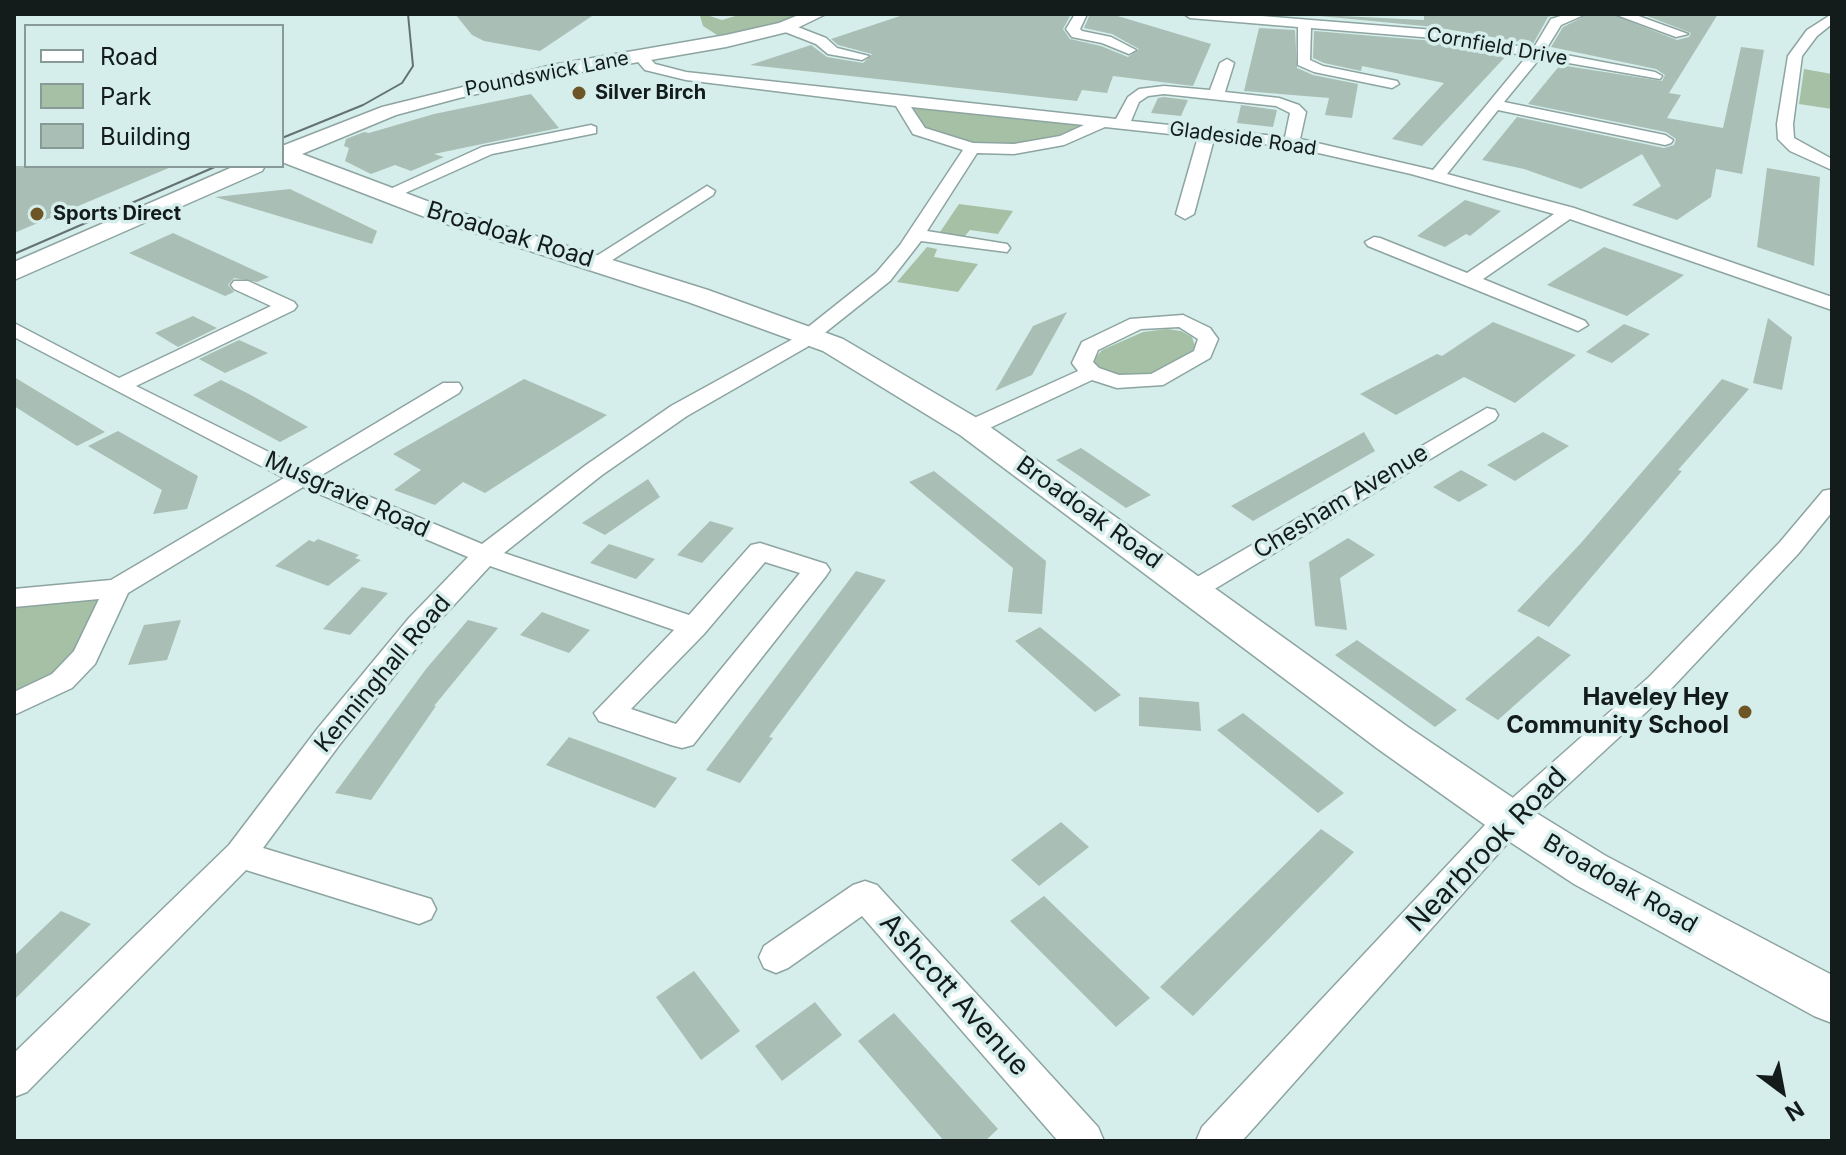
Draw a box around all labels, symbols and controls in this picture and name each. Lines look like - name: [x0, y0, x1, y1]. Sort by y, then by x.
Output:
- street label: Cornfield Drive: [1425, 23, 1569, 71]
- legend: [24, 24, 284, 168]
- text: Road: [100, 42, 158, 71]
- street label: Poundswick Lane: [463, 46, 631, 102]
- place label: Silver Birch: [595, 81, 706, 105]
- text: Park: [100, 82, 151, 111]
- marker: Silver Birch: [570, 84, 588, 102]
- street label: Gladeside Road: [1168, 117, 1318, 161]
- text: Building: [100, 122, 191, 151]
- street label: Broadoak Road: [423, 196, 597, 274]
- place label: Sports Direct: [53, 202, 181, 226]
- marker: Sports Direct: [28, 205, 46, 223]
- street label: Chesham Avenue: [1249, 439, 1433, 565]
- street label: Musgrave Road: [260, 446, 434, 544]
- street label: Broadoak Road: [1011, 450, 1167, 576]
- street label: Kenninghall Road: [309, 590, 457, 758]
- place label: Haveley Hey Community School: [1506, 684, 1729, 740]
- marker: Haveley Hey Community School: [1736, 703, 1754, 721]
- street label: Nearbrook Road: [1400, 761, 1574, 939]
- street label: Broadoak Road: [1538, 828, 1702, 940]
- street label: Ashcott Avenue: [872, 907, 1036, 1083]
- north arrow: [1742, 1051, 1822, 1131]
- text: N: [1781, 1096, 1809, 1127]

